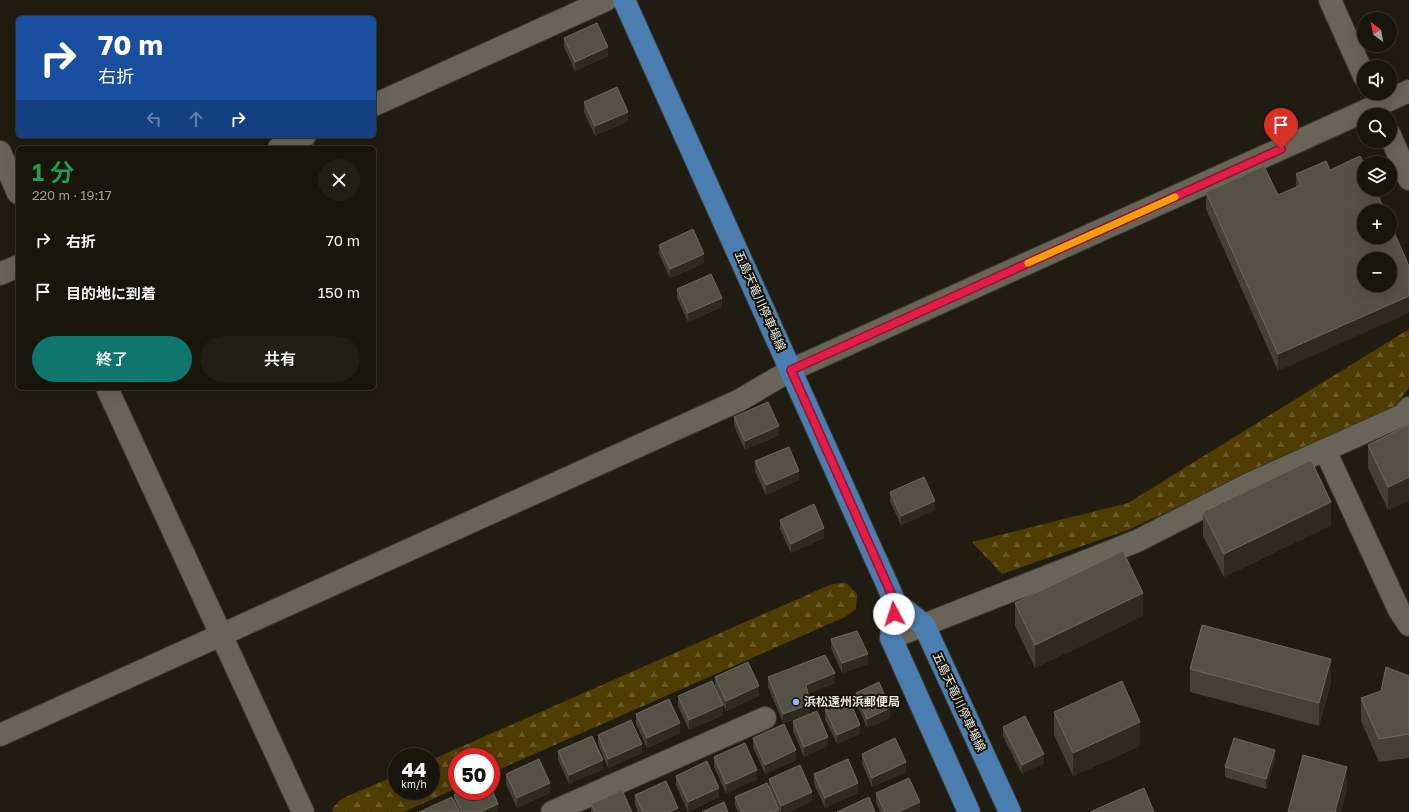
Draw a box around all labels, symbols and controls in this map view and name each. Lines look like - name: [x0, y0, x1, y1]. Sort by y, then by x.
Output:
- north arrow: [1357, 12, 1397, 52]
- map controls: [1357, 12, 1397, 292]
- text: 70 m: [98, 28, 163, 61]
- icon: right: [32, 32, 84, 84]
- button: sound: [1357, 60, 1397, 100]
- text: 右折: [98, 65, 134, 87]
- icon: left: [143, 108, 165, 130]
- icon: ahead: [185, 108, 207, 130]
- icon: right: [227, 108, 249, 130]
- pin: [1264, 108, 1298, 149]
- button: search: [1357, 108, 1397, 148]
- icon: arrive: [1270, 114, 1292, 136]
- button: layers: [1357, 156, 1397, 196]
- text: 1 分: [32, 157, 74, 186]
- button: close: [318, 159, 360, 201]
- text: 220 m · 19:17: [32, 187, 112, 203]
- button: +: [1357, 204, 1397, 244]
- icon: right: [32, 229, 54, 251]
- text: 70 m: [326, 231, 360, 249]
- text: 右折: [66, 232, 96, 250]
- street label: 五島天竜川停車場線: [732, 248, 789, 353]
- button: −: [1357, 252, 1397, 292]
- icon: arrive: [32, 281, 54, 303]
- text: 150 m: [318, 283, 360, 301]
- text: 目的地に到着: [66, 284, 156, 302]
- button: 終了: [32, 336, 192, 382]
- button: 共有: [200, 336, 360, 382]
- position arrow: [873, 593, 915, 635]
- street label: 五島天竜川停車場線: [930, 650, 989, 754]
- place label: 浜松遠州浜郵便局: [804, 694, 900, 709]
- marker: 浜松遠州浜郵便局: [791, 697, 801, 707]
- speed limit sign: 50: [448, 748, 500, 800]
- text: 44: [401, 757, 426, 781]
- text: km/h: [401, 778, 427, 790]

